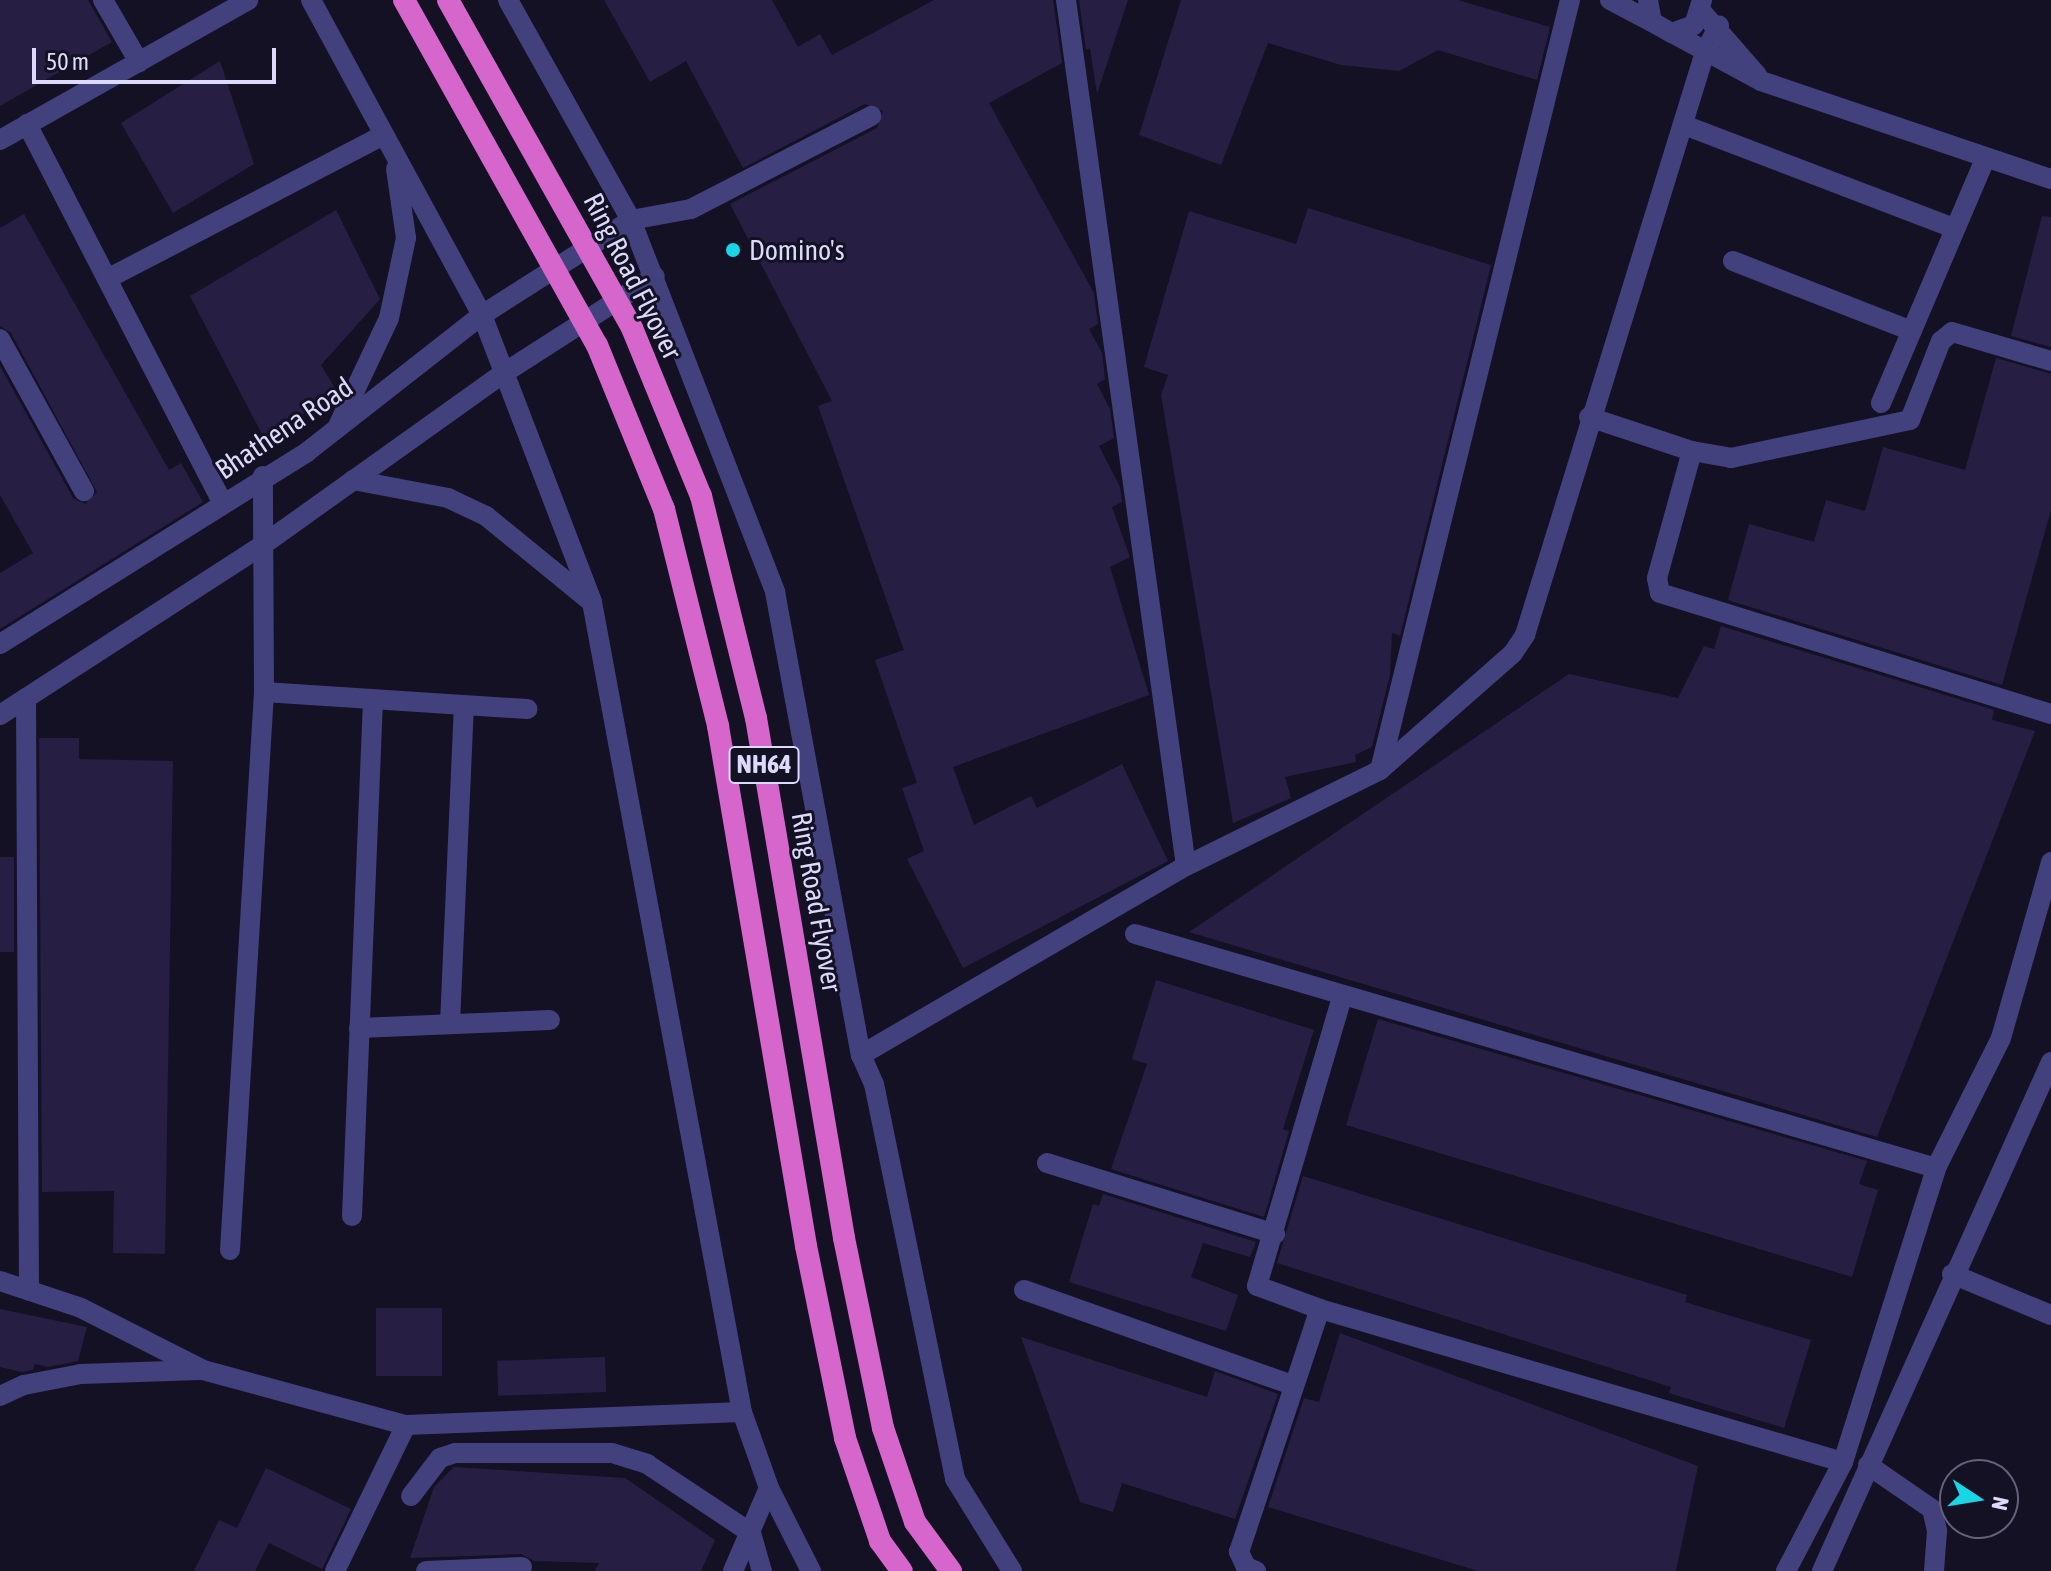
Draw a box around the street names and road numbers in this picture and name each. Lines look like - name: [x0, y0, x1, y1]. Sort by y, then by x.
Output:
- street label: Ring Road Flyover: [577, 187, 689, 365]
- street label: Bhathena Road: [209, 370, 359, 486]
- road number: NH64: [728, 743, 800, 787]
- street label: Ring Road Flyover: [785, 809, 849, 995]

